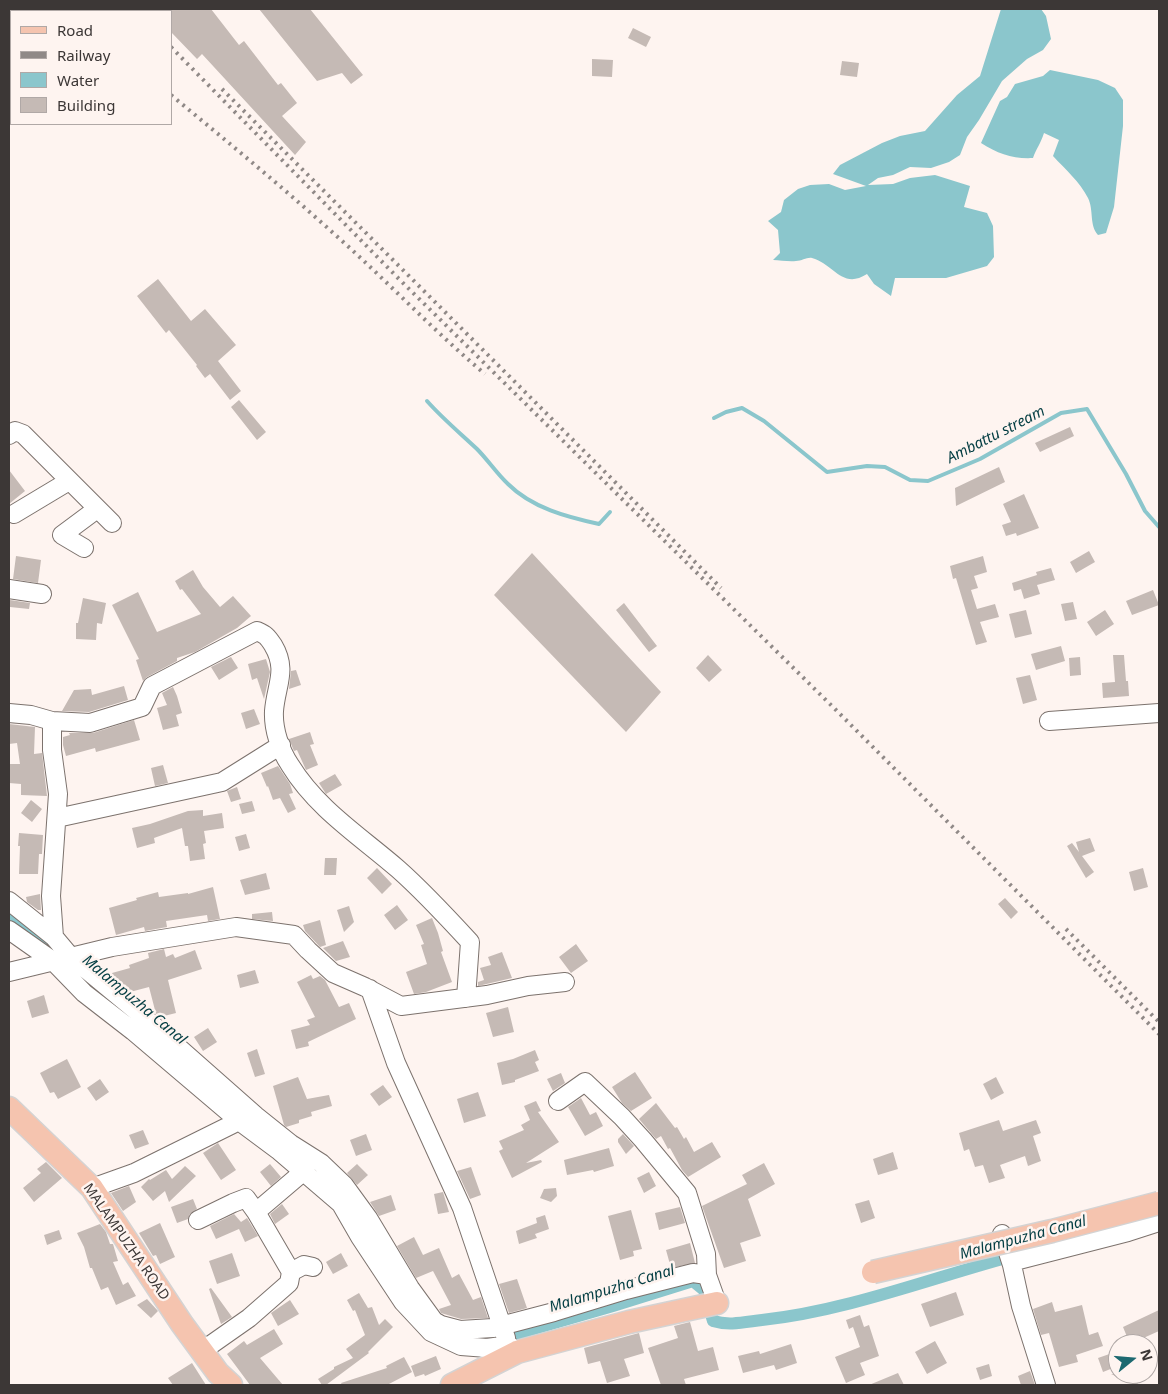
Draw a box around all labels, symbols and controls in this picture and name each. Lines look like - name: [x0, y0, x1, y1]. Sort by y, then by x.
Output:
- legend: [10, 10, 172, 125]
- text: Road: [57, 20, 93, 40]
- text: Railway: [57, 45, 110, 65]
- text: Water: [57, 70, 99, 90]
- text: Building: [57, 95, 115, 115]
- water label: Ambattu stream: [944, 403, 1048, 467]
- water label: Malampuzha Canal: [78, 951, 190, 1049]
- street label: MALAMPUZHA ROAD: [79, 1180, 173, 1304]
- water label: Malampuzha Canal: [958, 1212, 1088, 1264]
- water label: Malampuzha Canal: [547, 1261, 677, 1317]
- north arrow: [1108, 1334, 1158, 1384]
- text: N: [1136, 1347, 1158, 1363]

